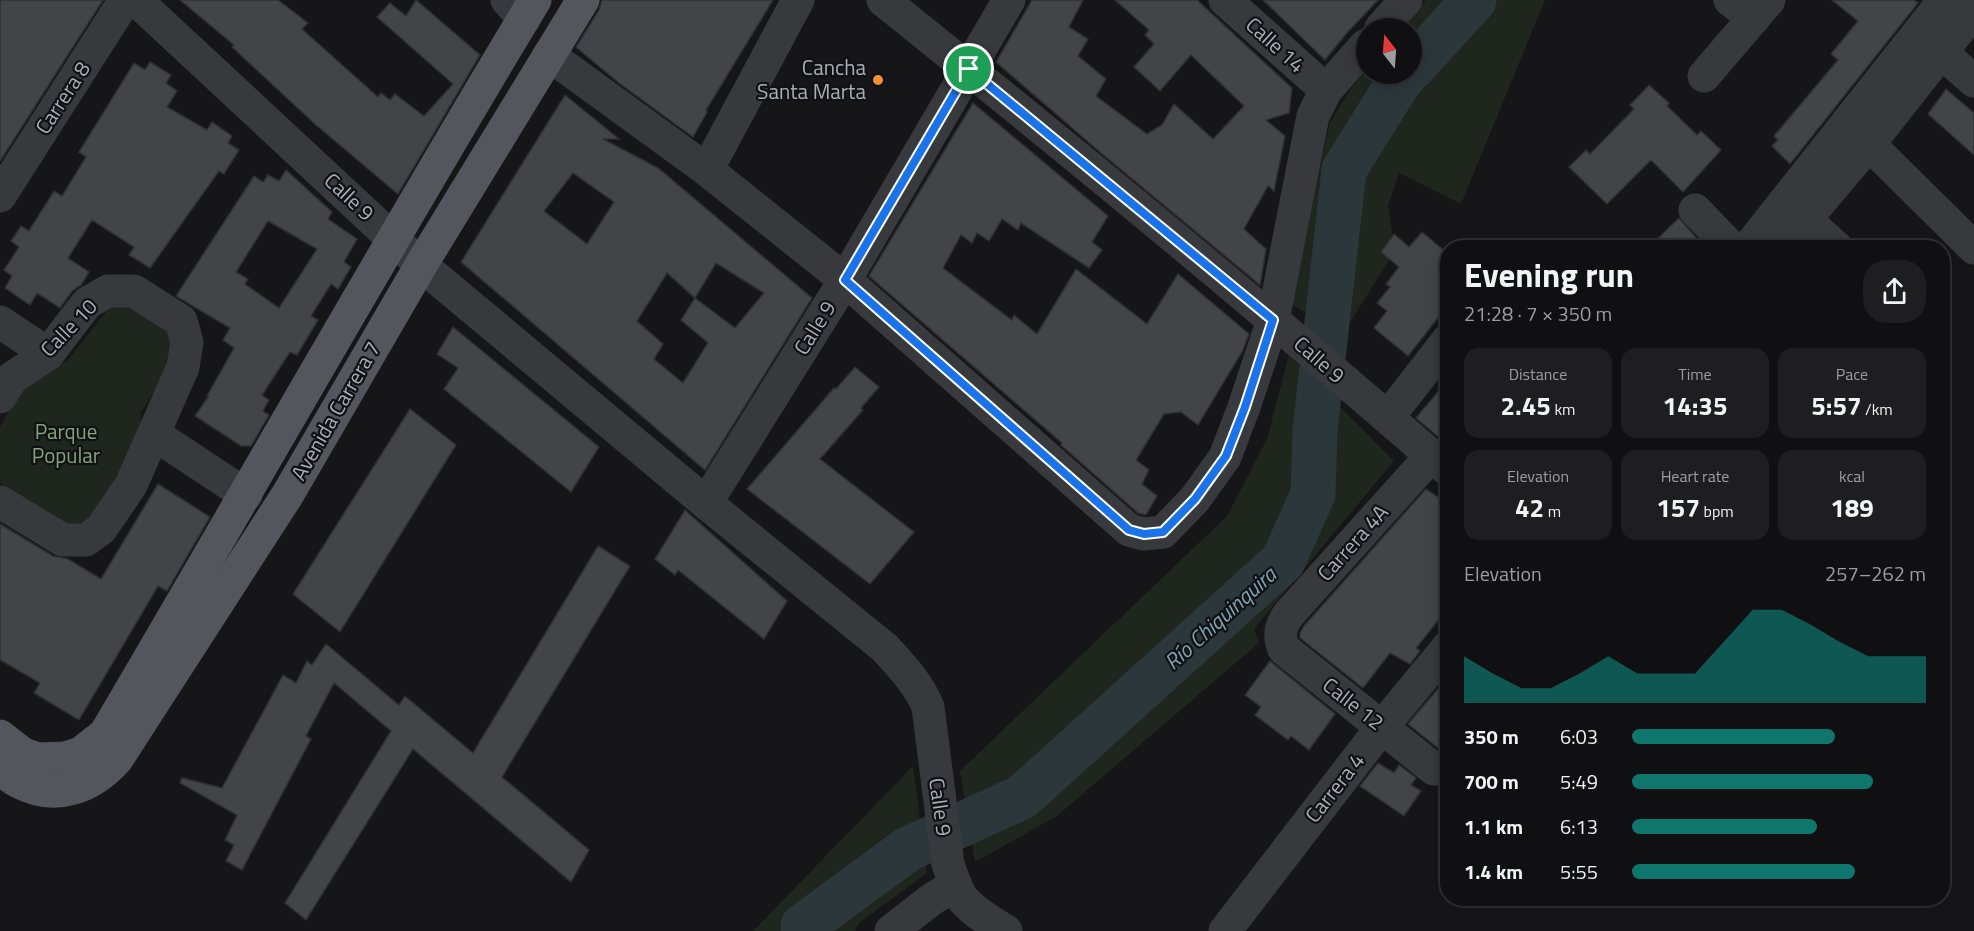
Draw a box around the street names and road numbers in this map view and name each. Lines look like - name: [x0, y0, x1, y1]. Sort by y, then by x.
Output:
- street label: Calle 14: [1239, 9, 1313, 80]
- street label: Carrera 8: [27, 55, 98, 140]
- street label: Calle 9: [317, 165, 382, 228]
- street label: Calle 10: [32, 291, 104, 364]
- street label: Calle 9: [785, 294, 843, 361]
- street label: Calle 9: [1287, 328, 1352, 391]
- street label: Avenida Carrera 7: [282, 335, 388, 486]
- street label: Carrera 4A: [1309, 497, 1396, 588]
- street label: Calle 12: [1316, 669, 1391, 737]
- street label: Carrera 4: [1297, 746, 1372, 829]
- street label: Calle 9: [921, 776, 961, 838]

